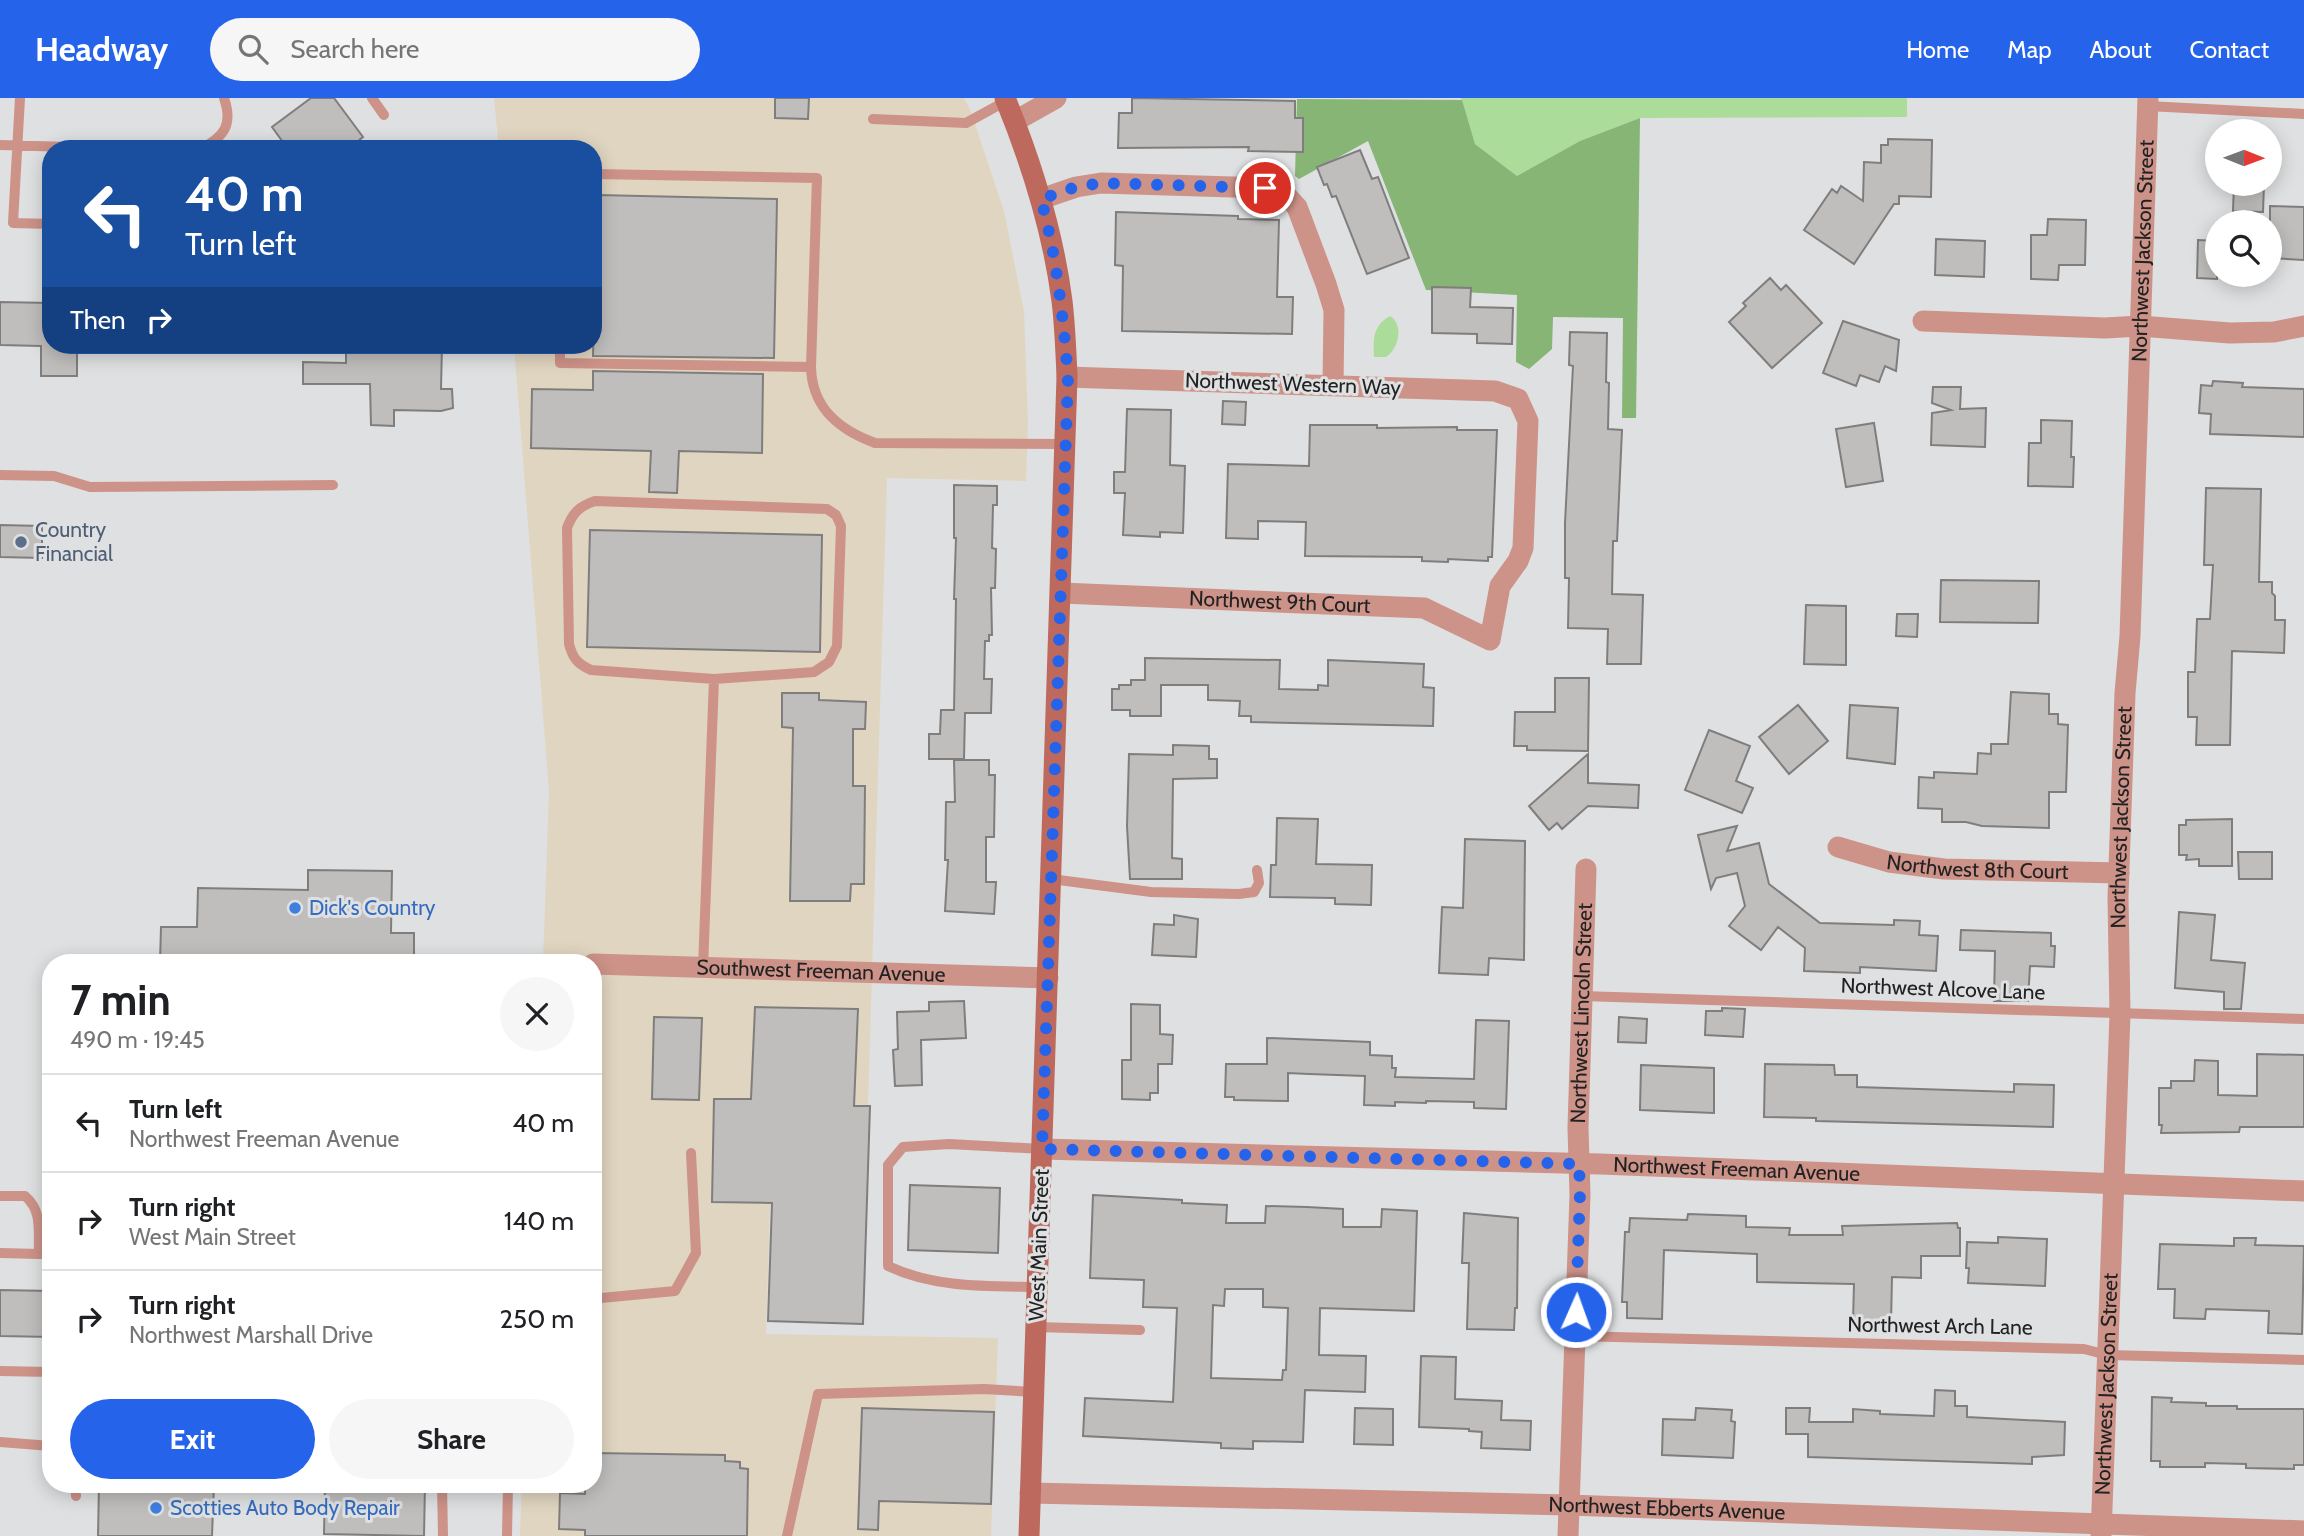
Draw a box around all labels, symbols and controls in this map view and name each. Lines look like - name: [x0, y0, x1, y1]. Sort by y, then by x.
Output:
- search box: [210, 18, 700, 81]
- text: Headway: [35, 29, 168, 69]
- icon: search: [234, 30, 272, 68]
- text: Search here: [290, 33, 419, 65]
- text: Home: [1906, 35, 1969, 64]
- text: Map: [2007, 35, 2052, 64]
- text: About: [2090, 35, 2152, 64]
- text: Contact: [2190, 35, 2269, 64]
- north arrow: [2205, 119, 2282, 196]
- map controls: [2205, 119, 2282, 287]
- street label: Northwest Jackson Street: [2126, 139, 2159, 362]
- pin: [1235, 158, 1295, 218]
- text: 40 m: [185, 164, 304, 223]
- icon: left: [70, 168, 161, 259]
- icon: arrive: [1246, 169, 1284, 207]
- button: search: [2205, 210, 2282, 287]
- text: Turn left: [185, 224, 296, 263]
- icon: right: [140, 301, 178, 339]
- text: Then: [70, 304, 126, 336]
- street label: Northwest Western Way: [1185, 367, 1402, 400]
- place label: Country Financial: [35, 517, 113, 566]
- marker: Country Financial: [13, 534, 29, 550]
- street label: Northwest 9th Court: [1189, 585, 1371, 618]
- street label: Northwest Jackson Street: [2105, 706, 2137, 929]
- street label: Northwest 8th Court: [1885, 849, 2069, 884]
- place label: Dick's Country: [309, 895, 436, 920]
- marker: Dick's Country: [287, 900, 303, 916]
- street label: Northwest Lincoln Street: [1565, 903, 1597, 1124]
- street label: Southwest Freeman Avenue: [696, 954, 946, 987]
- street label: Northwest Alcove Lane: [1840, 972, 2046, 1005]
- text: 7 min: [70, 974, 171, 1026]
- button: close: [500, 977, 574, 1051]
- text: 490 m · 19:45: [70, 1026, 205, 1054]
- text: Turn left: [129, 1093, 222, 1125]
- icon: left: [70, 1104, 108, 1142]
- text: 40 m: [512, 1107, 574, 1139]
- text: Northwest Freeman Avenue: [129, 1125, 399, 1153]
- street label: Northwest Freeman Avenue: [1613, 1152, 1861, 1186]
- street label: West Main Street: [1023, 1168, 1054, 1321]
- text: Turn right: [129, 1191, 235, 1223]
- icon: right: [70, 1202, 108, 1240]
- text: 140 m: [504, 1205, 574, 1237]
- text: West Main Street: [129, 1223, 296, 1251]
- street label: Northwest Jackson Street: [2089, 1273, 2123, 1496]
- position arrow: [1539, 1275, 1613, 1349]
- text: Turn right: [129, 1289, 235, 1321]
- icon: right: [70, 1300, 108, 1338]
- text: 250 m: [500, 1303, 574, 1335]
- street label: Northwest Arch Lane: [1847, 1311, 2033, 1340]
- text: Northwest Marshall Drive: [129, 1321, 373, 1349]
- button: Exit: [70, 1399, 315, 1479]
- button: Share: [329, 1399, 574, 1479]
- street label: Northwest Ebberts Avenue: [1548, 1492, 1786, 1525]
- place label: Scotties Auto Body Repair: [170, 1495, 400, 1520]
- marker: Scotties Auto Body Repair: [148, 1500, 164, 1516]

